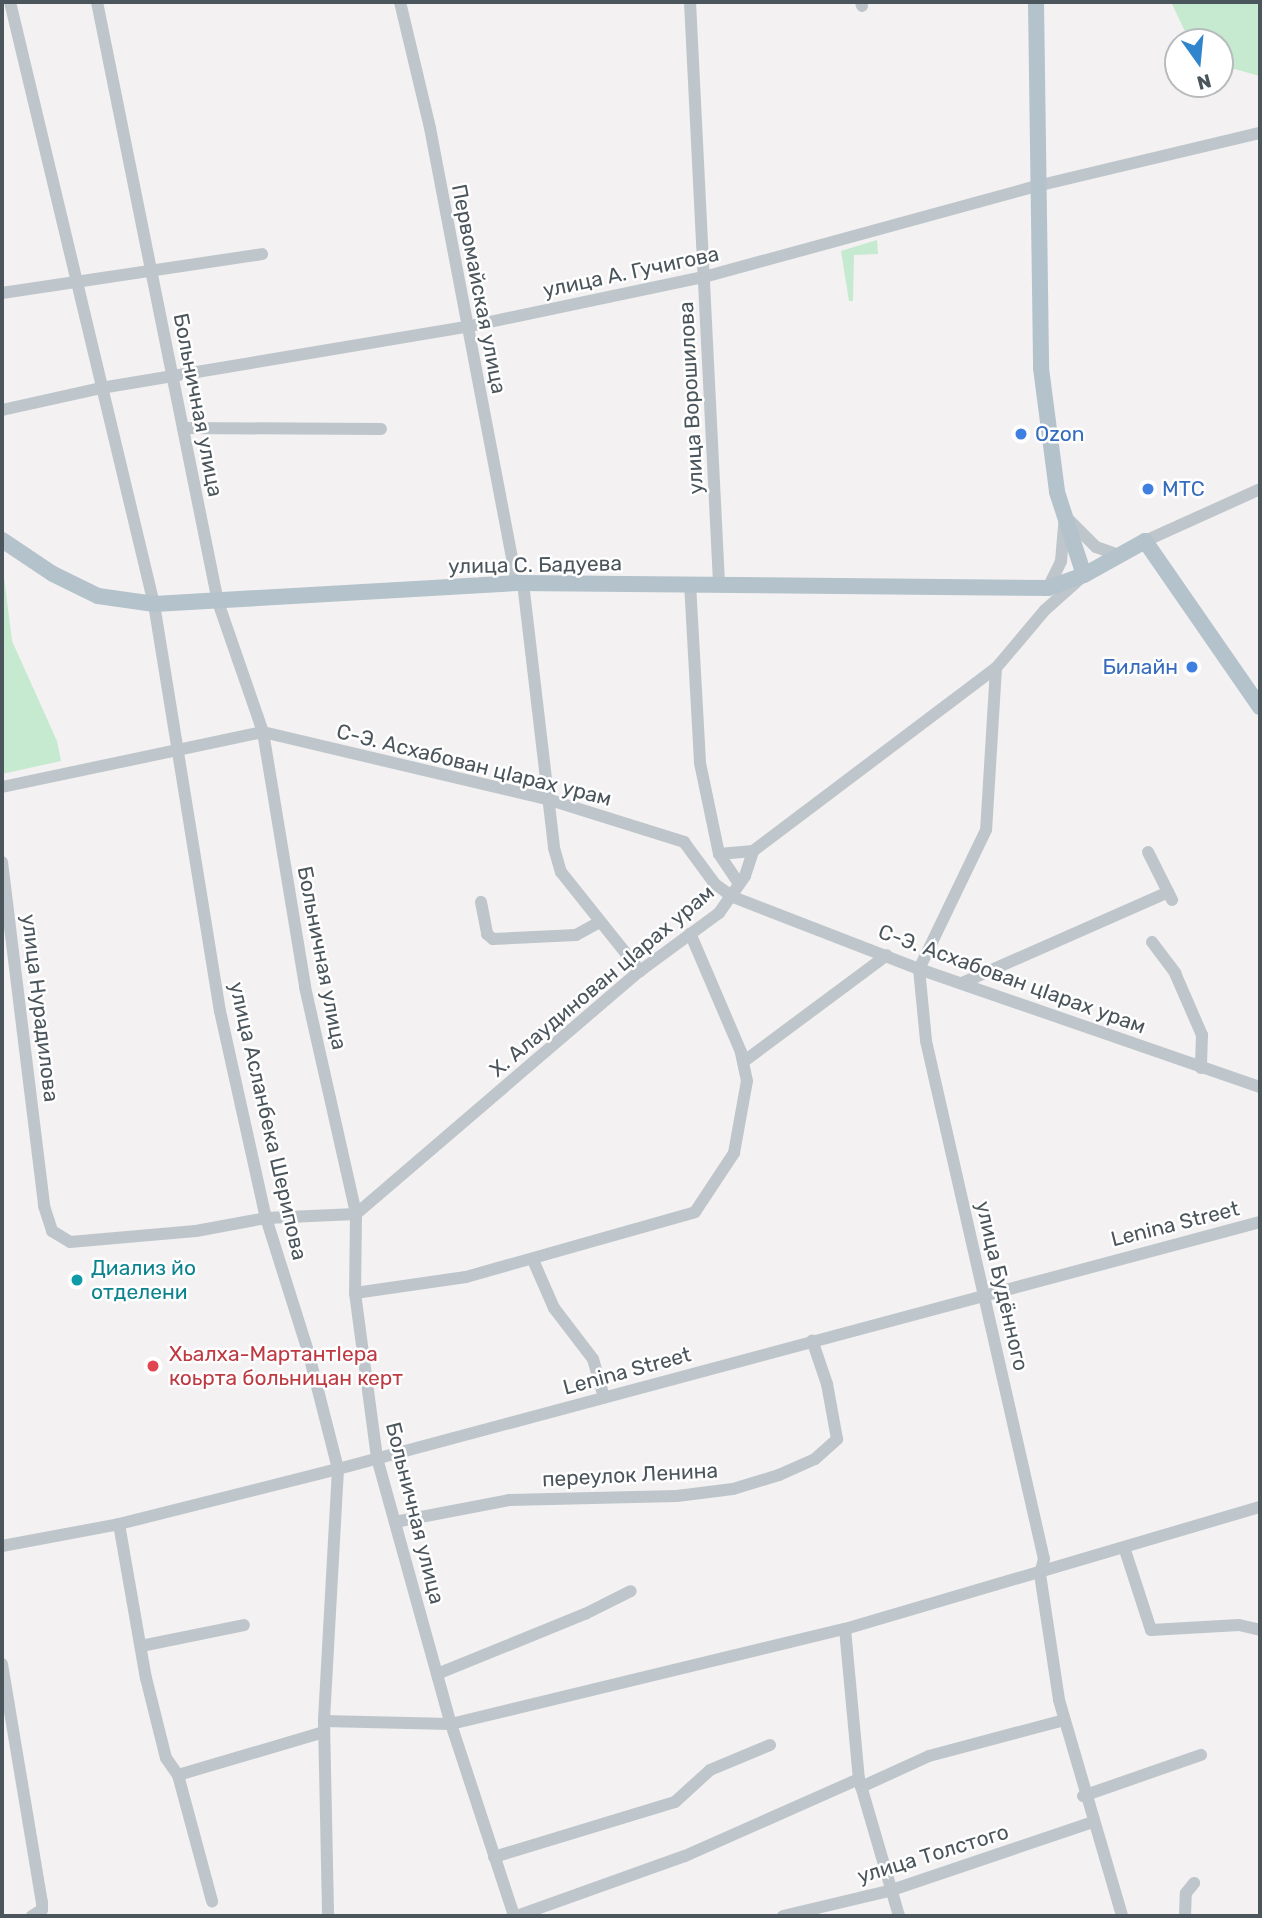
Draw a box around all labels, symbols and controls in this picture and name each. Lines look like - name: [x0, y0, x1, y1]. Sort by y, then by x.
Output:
- north arrow: [1164, 28, 1234, 98]
- text: N: [1194, 69, 1214, 95]
- street label: Первомайская улица: [446, 182, 512, 396]
- street label: улица А. Гучигова: [541, 241, 721, 303]
- street label: улица Ворошилова: [673, 301, 709, 495]
- street label: Больничная улица: [168, 311, 228, 499]
- place label: Ozon: [1035, 421, 1085, 447]
- marker: Ozon: [1013, 426, 1029, 442]
- place label: МТС: [1162, 476, 1205, 502]
- marker: МТС: [1140, 481, 1156, 497]
- street label: улица С. Бадуева: [448, 551, 622, 579]
- place label: Билайн: [1102, 654, 1178, 680]
- marker: Билайн: [1184, 659, 1200, 675]
- street label: С-Э. Асхабован цIарах урам: [334, 719, 614, 811]
- street label: Больничная улица: [292, 864, 352, 1052]
- street label: Х. Алаудинован цIарах урам: [485, 880, 719, 1082]
- street label: улица Нурадилова: [16, 913, 64, 1103]
- street label: С-Э. Асхабован цIарах урам: [875, 919, 1149, 1039]
- street label: улица Асланбека Шерипова: [224, 979, 312, 1263]
- street label: Lenina Street: [1108, 1196, 1242, 1252]
- street label: улица Будённого: [970, 1199, 1034, 1373]
- place label: Диализ йо отделени: [91, 1255, 196, 1305]
- marker: Диализ йо отделени: [69, 1272, 85, 1288]
- place label: Хьалха-МартантIера коьрта больницан керт: [169, 1341, 403, 1391]
- street label: Lenina Street: [560, 1342, 694, 1400]
- marker: Хьалха-МартантIера коьрта больницан керт: [143, 1356, 163, 1376]
- street label: Больничная улица: [380, 1419, 450, 1607]
- street label: переулок Ленина: [541, 1458, 719, 1492]
- street label: улица Толстого: [854, 1819, 1012, 1889]

